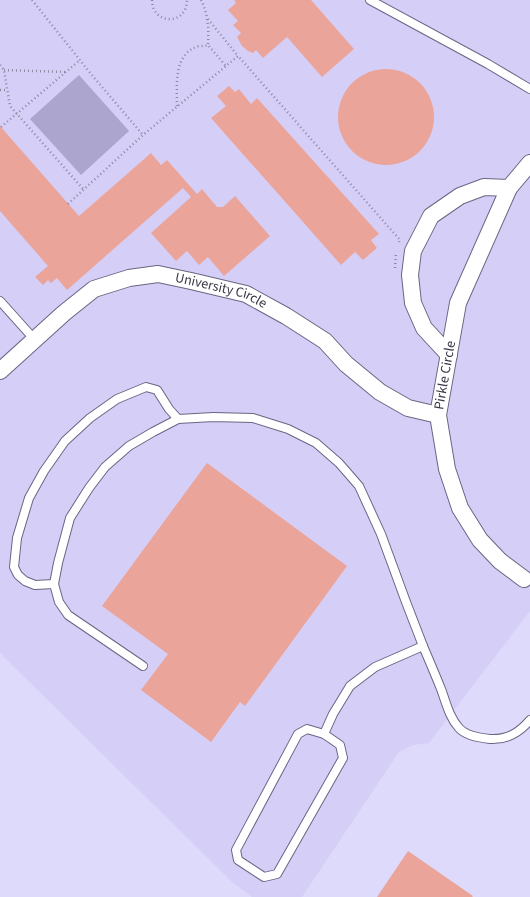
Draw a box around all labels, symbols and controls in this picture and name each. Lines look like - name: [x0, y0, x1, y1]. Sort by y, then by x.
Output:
- street label: University Circle: [173, 268, 271, 314]
- street label: Pirkle Circle: [429, 339, 461, 411]

